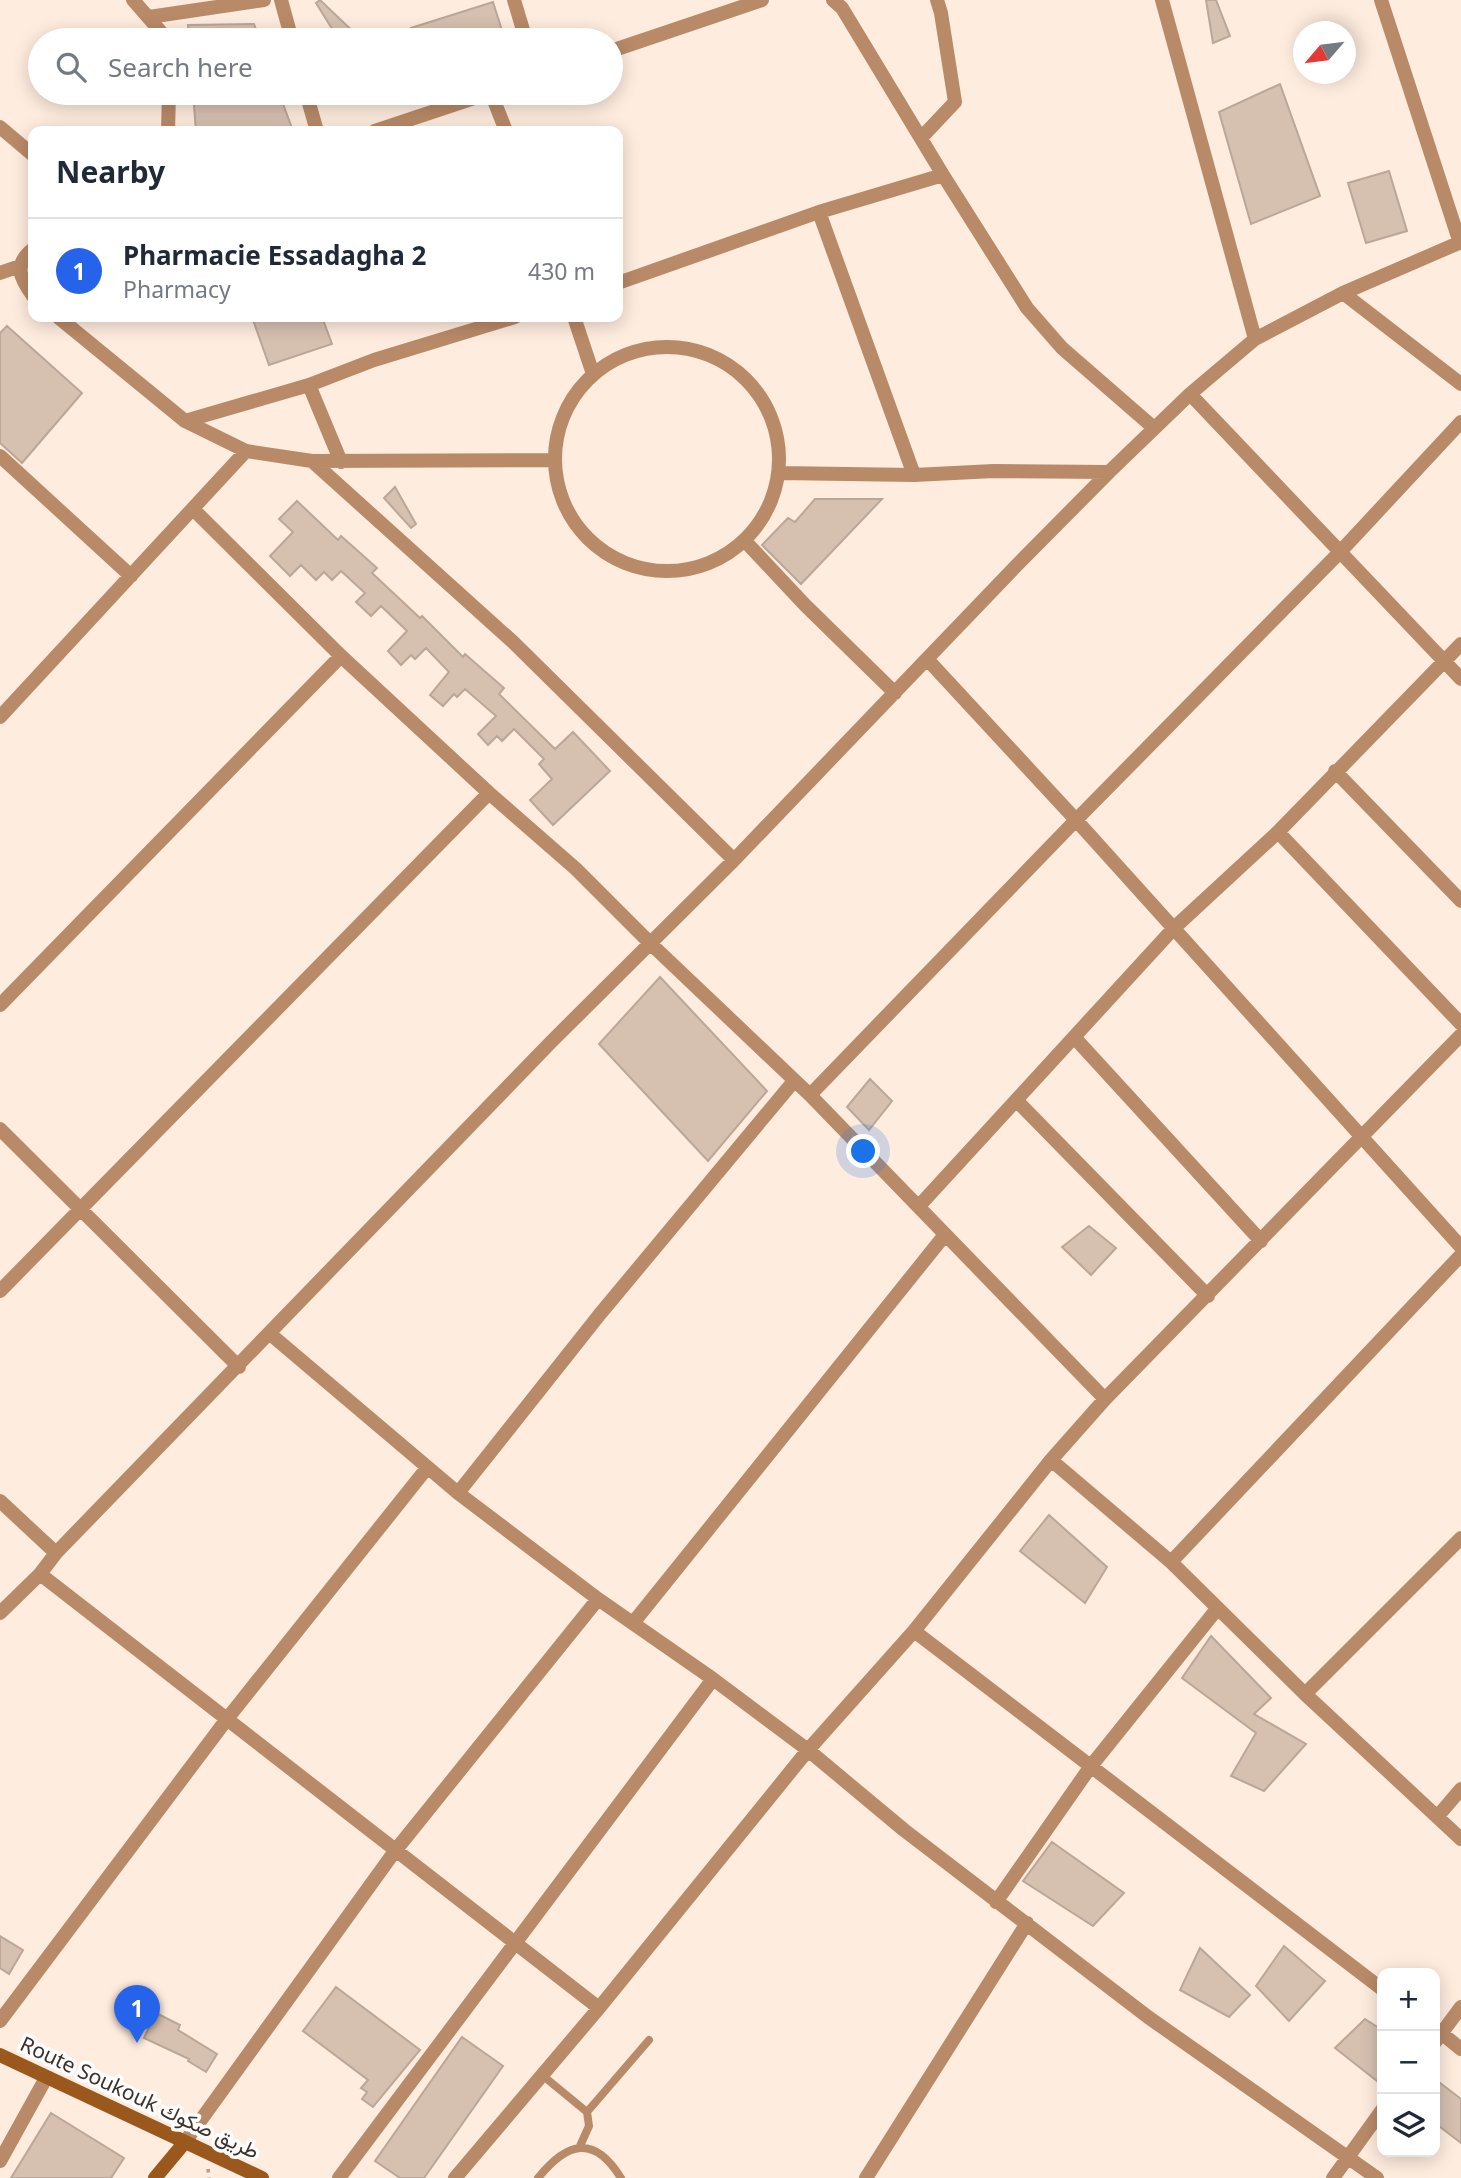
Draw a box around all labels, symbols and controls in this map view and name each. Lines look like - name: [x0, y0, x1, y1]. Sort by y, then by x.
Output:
- north arrow: [1293, 21, 1356, 84]
- search box: [28, 28, 623, 105]
- icon: search: [52, 48, 90, 86]
- text: Search here: [108, 49, 253, 85]
- text: Nearby: [56, 151, 165, 192]
- text: Pharmacie Essadagha 2: [123, 237, 426, 273]
- text: 1: [72, 255, 86, 287]
- text: 430 m: [528, 255, 595, 287]
- text: Pharmacy: [123, 273, 231, 305]
- your location: [846, 1134, 880, 1168]
- map controls: [1377, 1968, 1440, 2157]
- button: +: [1377, 1968, 1440, 2031]
- pin: 1: [114, 1985, 160, 2043]
- street label: Route Soukouk طريق صكوك: [16, 2029, 264, 2165]
- button: −: [1377, 2031, 1440, 2094]
- button: layers: [1377, 2094, 1440, 2157]

